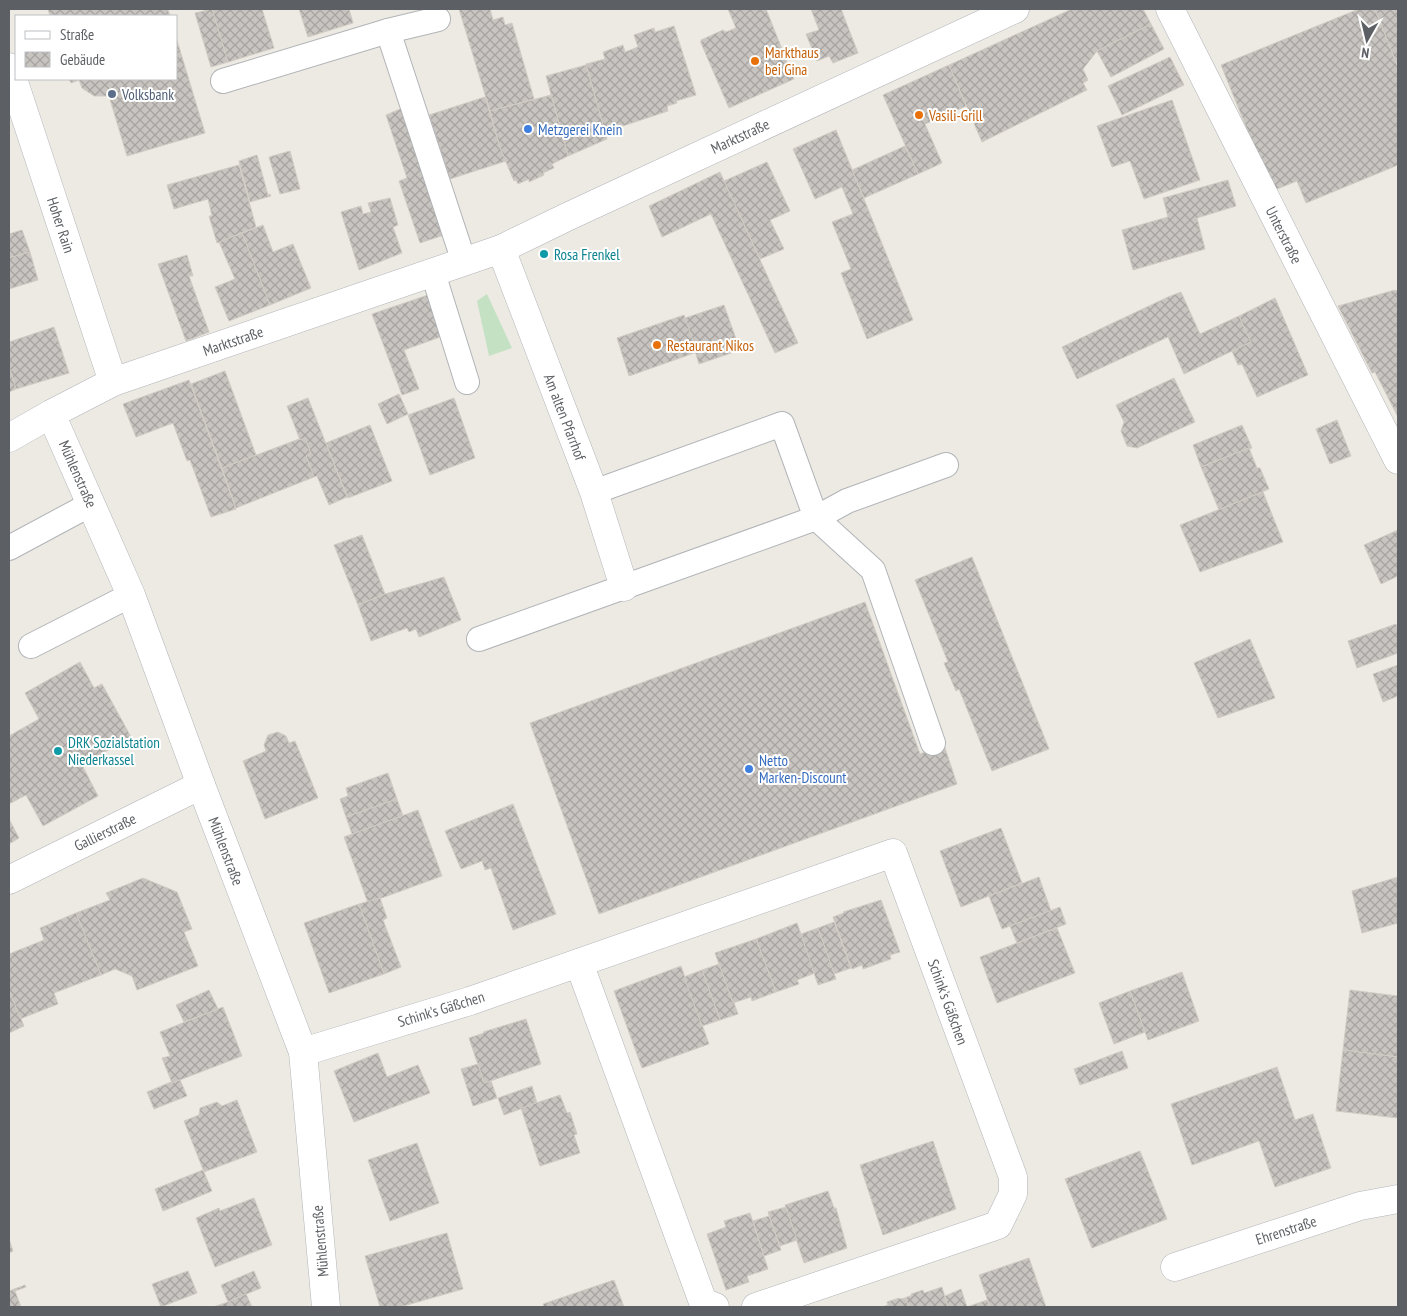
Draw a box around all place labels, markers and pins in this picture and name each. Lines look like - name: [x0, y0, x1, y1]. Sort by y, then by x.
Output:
- place label: Markthaus bei Gina: [765, 43, 819, 79]
- marker: Markthaus bei Gina: [749, 55, 761, 67]
- place label: Volksbank: [121, 85, 174, 104]
- marker: Volksbank: [106, 88, 118, 100]
- place label: Vasili-Grill: [928, 106, 983, 125]
- marker: Vasili-Grill: [913, 109, 925, 121]
- place label: Metzgerei Knein: [538, 120, 622, 139]
- marker: Metzgerei Knein: [522, 123, 534, 135]
- place label: Rosa Frenkel: [554, 245, 620, 264]
- marker: Rosa Frenkel: [538, 248, 550, 260]
- place label: Restaurant Nikos: [667, 336, 754, 355]
- marker: Restaurant Nikos: [651, 339, 663, 351]
- place label: DRK Sozialstation Niederkassel: [68, 733, 160, 769]
- marker: DRK Sozialstation Niederkassel: [52, 745, 64, 757]
- place label: Netto Marken-Discount: [759, 751, 846, 787]
- marker: Netto Marken-Discount: [743, 763, 755, 775]

